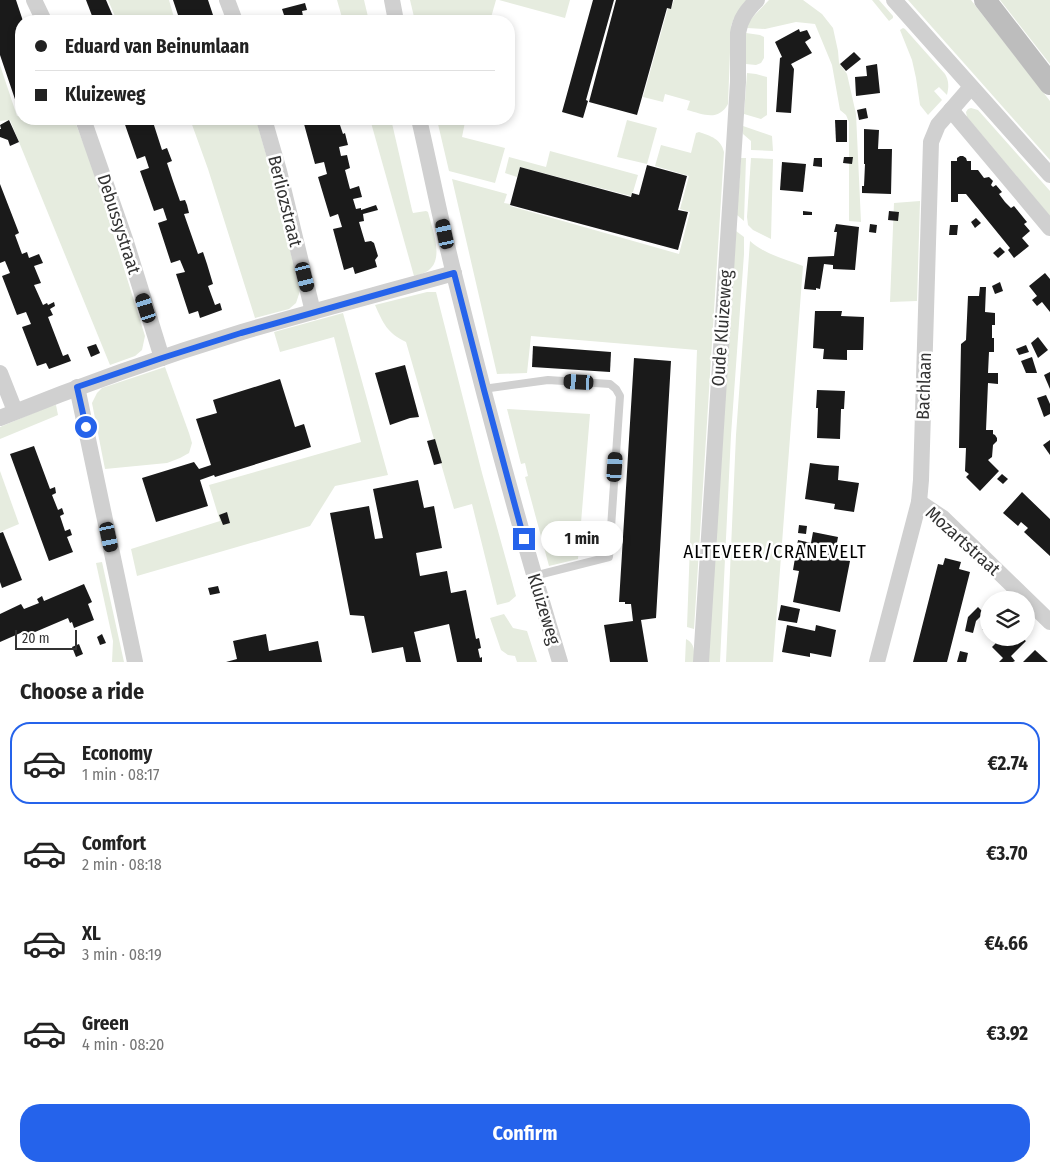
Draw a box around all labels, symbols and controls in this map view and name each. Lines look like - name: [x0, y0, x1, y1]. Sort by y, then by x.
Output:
- text: Eduard van Beinumlaan: [65, 35, 249, 58]
- text: Kluizeweg: [65, 83, 146, 106]
- street label: Berliozstraat: [263, 153, 307, 249]
- street label: Debussystraat: [92, 171, 146, 277]
- car: [434, 218, 455, 250]
- car: [294, 261, 315, 293]
- street label: Oude Kluizeweg: [707, 268, 737, 387]
- car: [134, 291, 157, 325]
- street label: Bachlaan: [912, 352, 936, 420]
- car: [563, 374, 594, 390]
- route start: [75, 416, 97, 438]
- car: [606, 452, 623, 482]
- street label: Mozartstraat: [921, 502, 1005, 580]
- car: [98, 521, 119, 553]
- callout: 1 min: [542, 522, 624, 556]
- route end: [513, 528, 535, 550]
- text: 1 min: [565, 529, 599, 548]
- district label: ALTEVEER/CRANEVELT: [683, 540, 867, 563]
- street label: Kluizeweg: [523, 571, 565, 648]
- map controls: [980, 591, 1035, 646]
- button: layers: [980, 591, 1035, 646]
- scale bar: [15, 627, 78, 650]
- text: 20 m: [22, 630, 50, 647]
- text: Choose a ride: [20, 678, 144, 705]
- icon: car: [22, 741, 67, 786]
- text: Economy: [82, 742, 152, 765]
- text: €2.74: [988, 752, 1028, 775]
- text: 1 min · 08:17: [82, 765, 159, 784]
- icon: car: [22, 831, 67, 876]
- text: Comfort: [82, 832, 146, 855]
- text: €3.70: [986, 842, 1028, 865]
- text: 2 min · 08:18: [82, 855, 162, 874]
- icon: car: [22, 921, 67, 966]
- text: XL: [82, 922, 101, 945]
- text: €4.66: [985, 932, 1028, 955]
- text: 3 min · 08:19: [82, 945, 162, 964]
- icon: car: [22, 1011, 67, 1056]
- text: Green: [82, 1012, 129, 1035]
- text: €3.92: [987, 1022, 1028, 1045]
- text: 4 min · 08:20: [82, 1035, 164, 1054]
- button: Confirm: [20, 1104, 1030, 1162]

